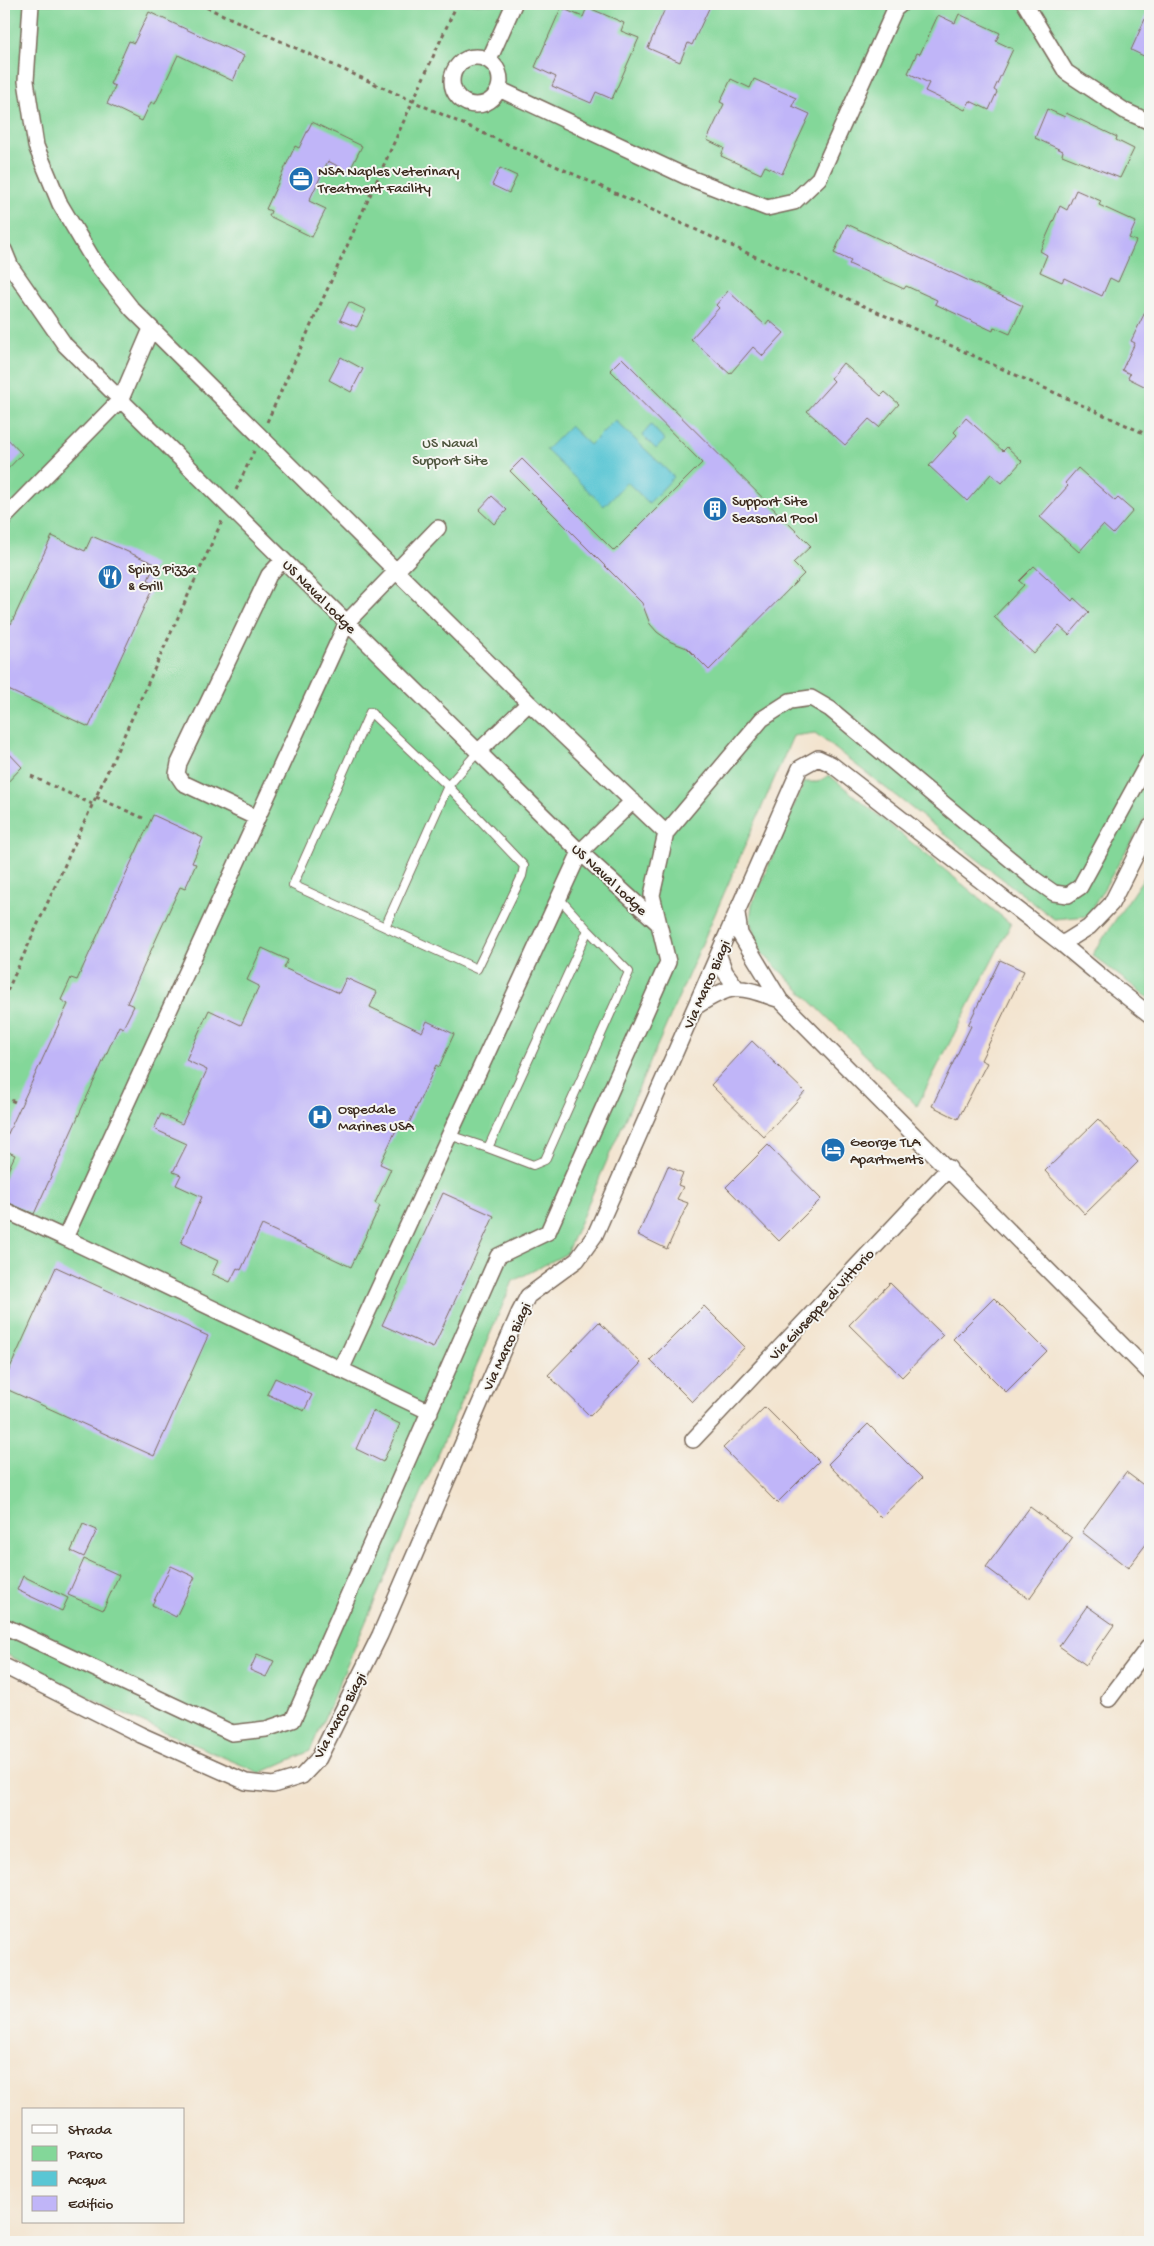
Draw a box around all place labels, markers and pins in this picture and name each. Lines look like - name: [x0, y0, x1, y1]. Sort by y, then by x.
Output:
- place label: NSA Naples Veterinary Treatment Facility: [317, 163, 460, 198]
- office icon: NSA Naples Veterinary Treatment Facility: [288, 166, 314, 192]
- place label: Support Site Seasonal Pool: [732, 493, 818, 528]
- building icon: Support Site Seasonal Pool: [702, 496, 728, 522]
- place label: Spinz Pizza & Grill: [128, 561, 197, 596]
- restaurant icon: Spinz Pizza & Grill: [97, 564, 123, 590]
- place label: Ospedale Marines USA: [338, 1101, 415, 1136]
- hospital icon: Ospedale Marines USA: [307, 1104, 333, 1130]
- place label: George TLA Apartments: [850, 1134, 924, 1169]
- hotel icon: George TLA Apartments: [820, 1137, 846, 1163]

